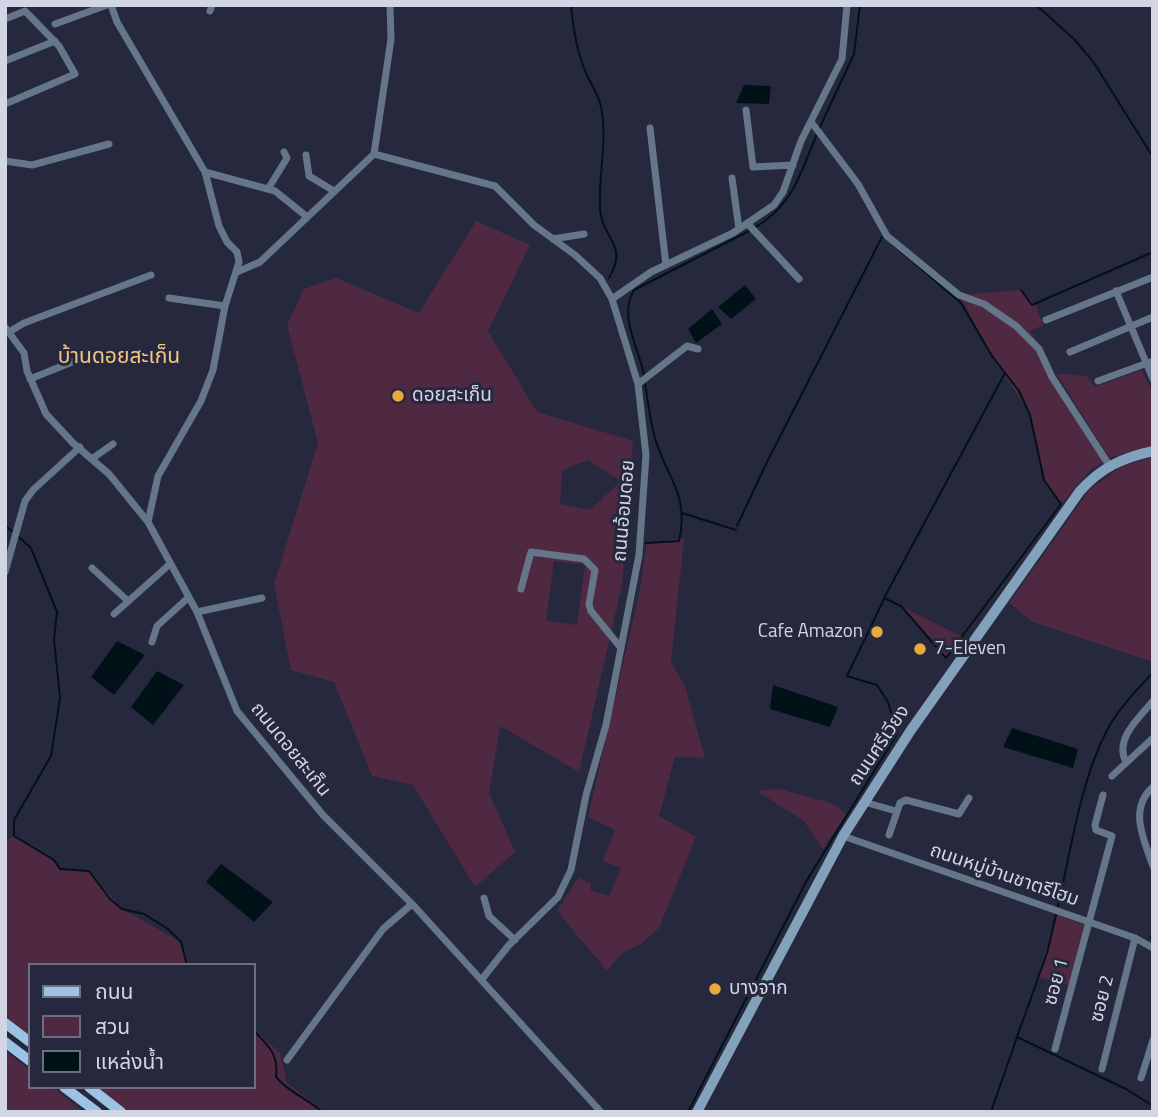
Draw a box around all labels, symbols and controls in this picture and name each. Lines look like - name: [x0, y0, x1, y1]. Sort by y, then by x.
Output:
- district label: บ้านดอยสะเก็น: [58, 345, 180, 371]
- place label: ดอยสะเก็น: [412, 385, 492, 407]
- marker: ดอยสะเก็น: [390, 388, 406, 404]
- street label: ถนนอ้อมดอย: [609, 459, 641, 563]
- place label: Cafe Amazon: [758, 621, 863, 643]
- marker: Cafe Amazon: [869, 624, 885, 640]
- place label: 7-Eleven: [934, 638, 1006, 660]
- marker: 7-Eleven: [912, 641, 928, 657]
- street label: ถนนดอยสะเก็น: [245, 698, 335, 802]
- street label: ถนนศรีเวียง: [845, 701, 915, 791]
- street label: ถนนหมู่บ้านชาตรีโฮม: [927, 840, 1081, 912]
- street label: ซอย 1: [1040, 956, 1074, 1008]
- legend: [28, 963, 256, 1089]
- street label: ซอย 2: [1086, 973, 1120, 1025]
- text: ถนน: [95, 975, 133, 1007]
- place label: บางจาก: [729, 978, 788, 1000]
- marker: บางจาก: [707, 981, 723, 997]
- text: สวน: [95, 1010, 130, 1042]
- text: แหล่งน้ำ: [95, 1045, 164, 1077]

